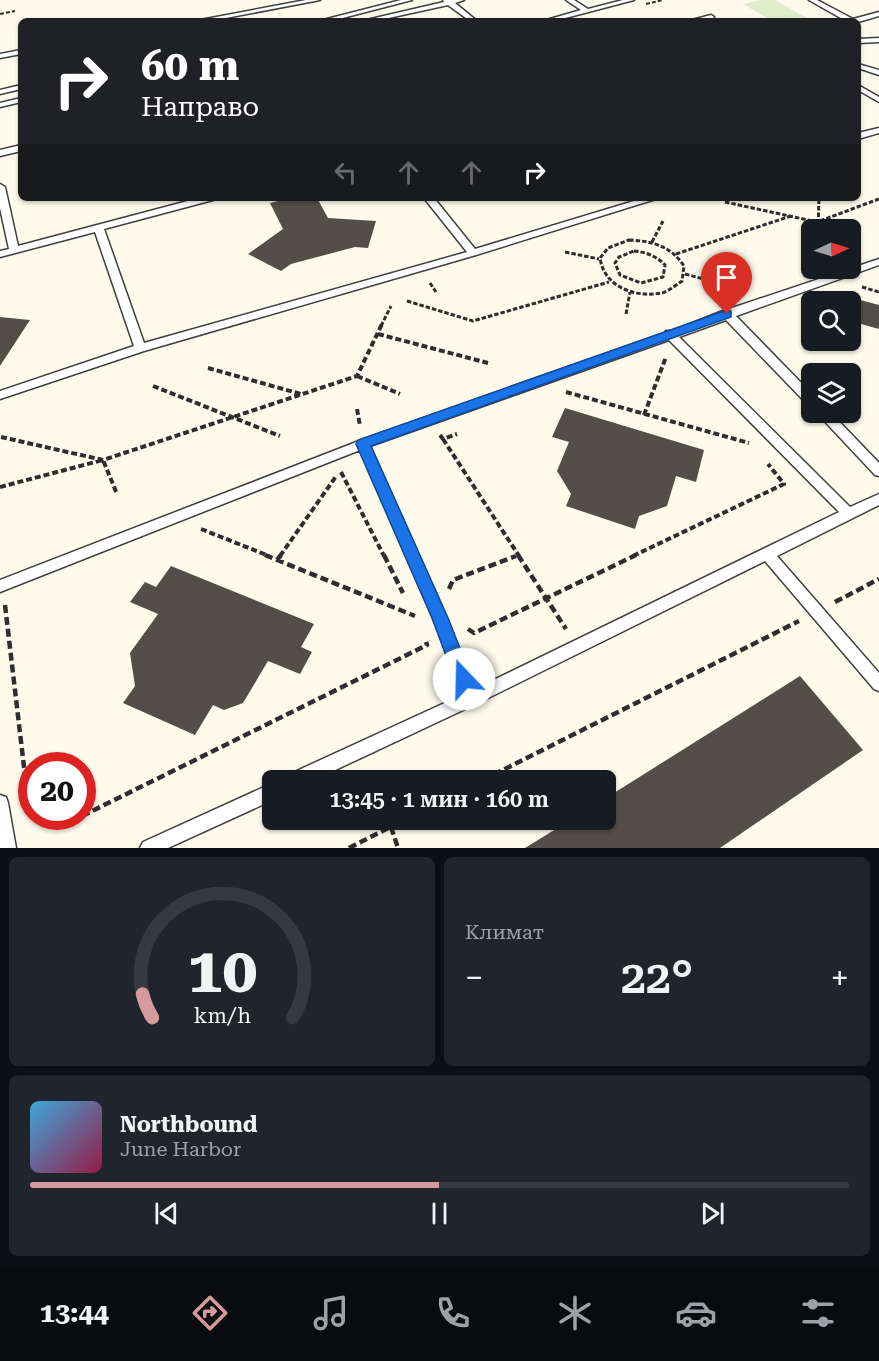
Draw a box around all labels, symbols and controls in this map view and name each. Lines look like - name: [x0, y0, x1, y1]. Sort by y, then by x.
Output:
- text: 60 m: [141, 41, 239, 90]
- icon: right: [42, 42, 120, 120]
- text: Направо: [141, 91, 259, 123]
- icon: left: [329, 156, 362, 189]
- icon: ahead: [392, 156, 425, 189]
- icon: ahead: [455, 156, 488, 189]
- icon: right: [518, 156, 551, 189]
- north arrow: [801, 219, 861, 279]
- map controls: [801, 219, 861, 423]
- pin: [701, 252, 752, 314]
- icon: arrive: [710, 261, 743, 294]
- button: search: [801, 291, 861, 351]
- button: layers: [801, 363, 861, 423]
- position arrow: [432, 647, 496, 711]
- speed limit sign: 20: [18, 752, 96, 830]
- text: 13:45 · 1 мин · 160 m: [329, 787, 549, 812]
- text: Климат: [465, 920, 544, 944]
- text: 10: [187, 934, 257, 1007]
- text: 22°: [621, 951, 693, 1004]
- text: −: [465, 958, 483, 997]
- text: +: [831, 958, 849, 997]
- text: km/h: [193, 1004, 251, 1029]
- text: Northbound: [120, 1112, 258, 1137]
- text: June Harbor: [120, 1137, 241, 1161]
- icon: previous: [150, 1197, 183, 1230]
- icon: pause: [423, 1197, 456, 1230]
- icon: next: [696, 1197, 729, 1230]
- icon: directions: [189, 1292, 231, 1334]
- icon: music: [310, 1292, 352, 1334]
- icon: phone: [432, 1292, 474, 1334]
- icon: climate: [554, 1292, 596, 1334]
- icon: car: [675, 1292, 717, 1334]
- icon: filters: [797, 1292, 839, 1334]
- text: 13:44: [40, 1297, 109, 1329]

